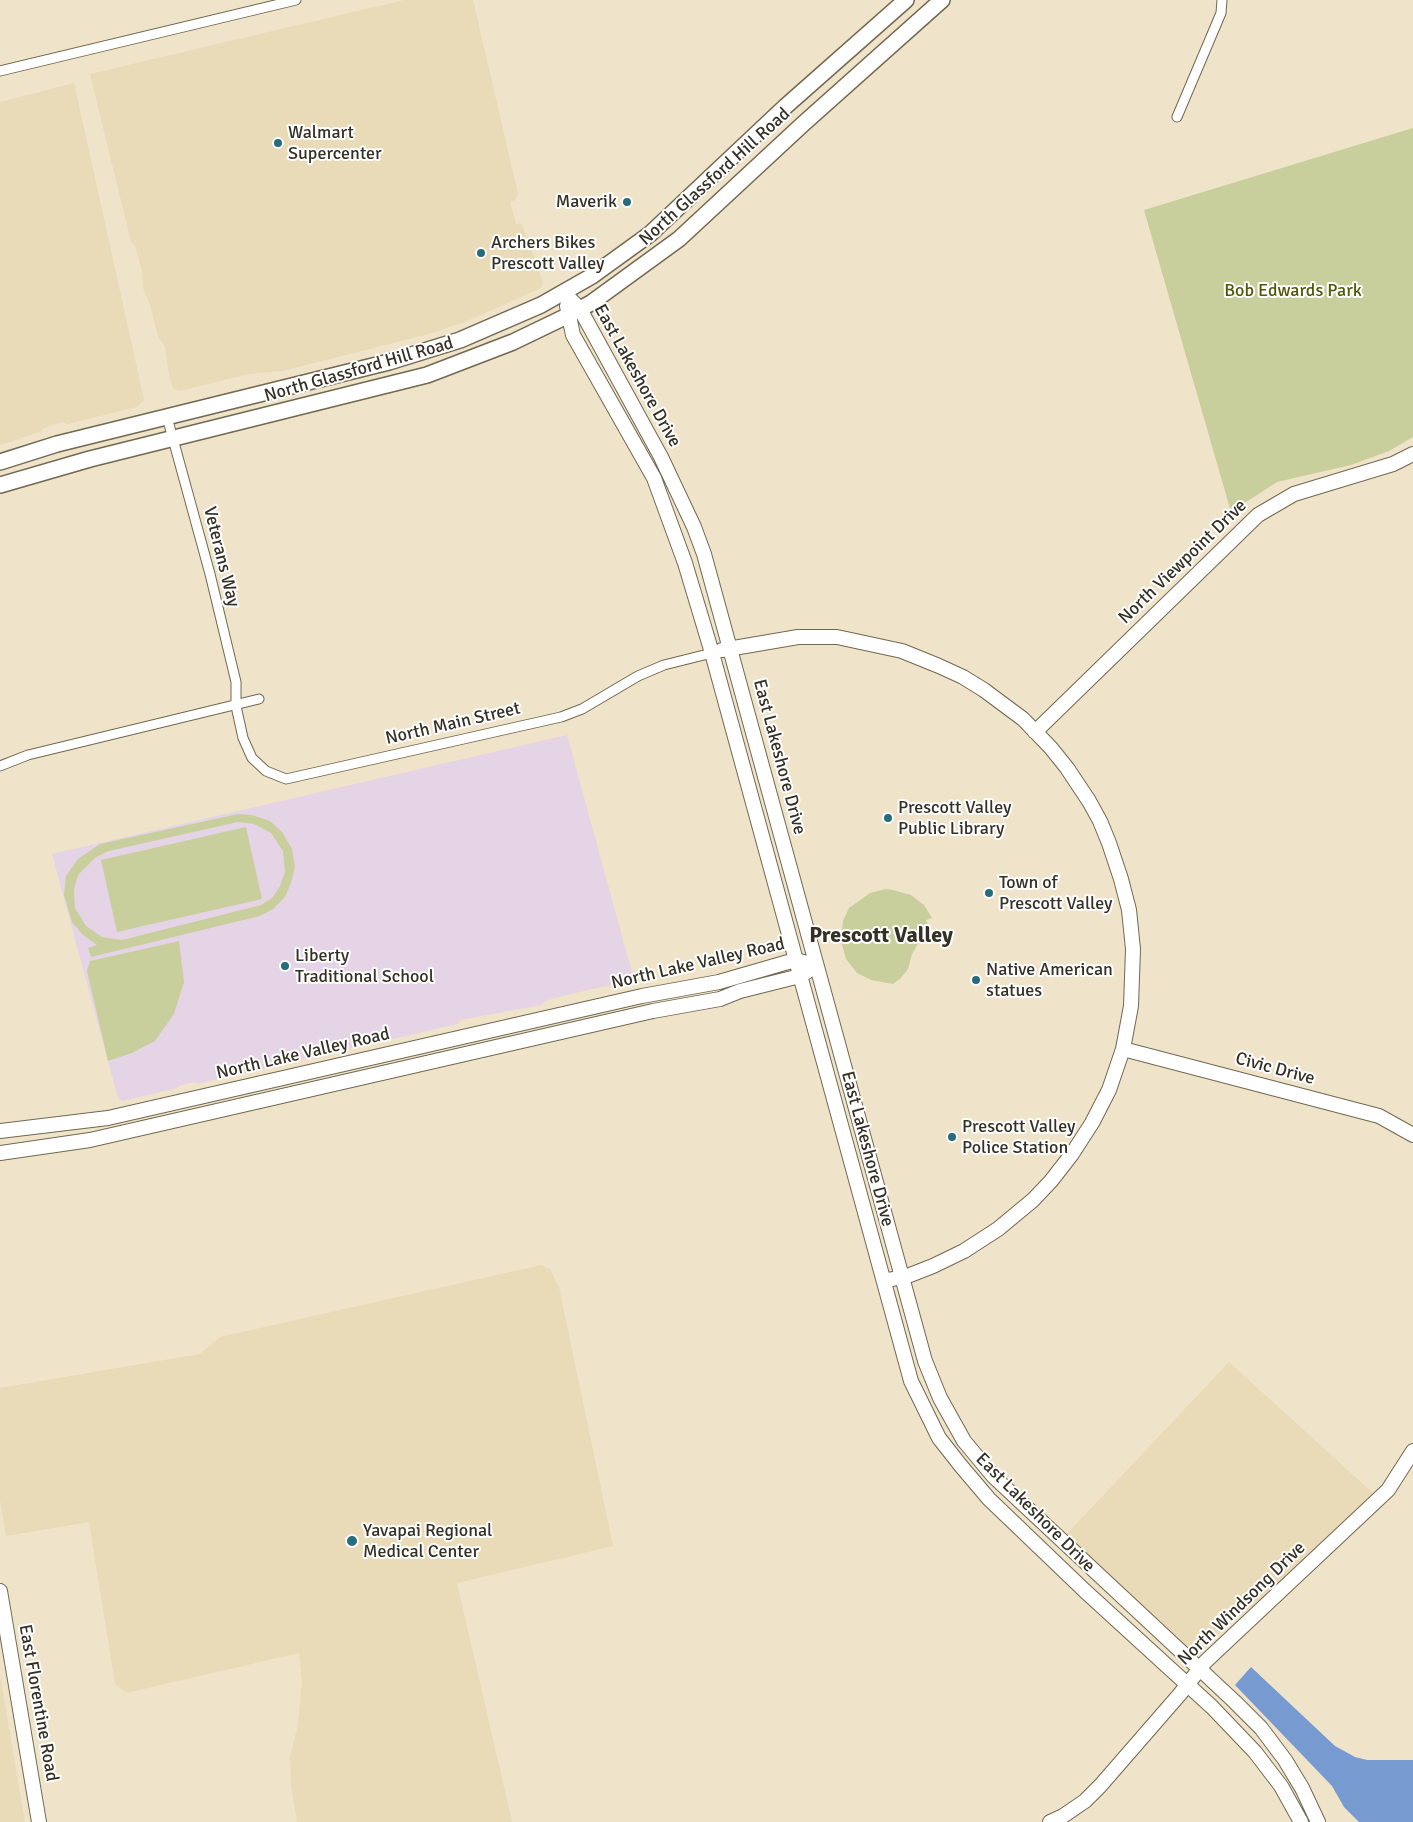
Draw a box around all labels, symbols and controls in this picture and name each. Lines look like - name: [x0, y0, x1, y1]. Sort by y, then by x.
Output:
- street label: North Glassford Hill Road: [635, 104, 795, 250]
- place label: Walmart Supercenter: [288, 122, 382, 164]
- marker: Walmart Supercenter: [272, 137, 284, 149]
- place label: Maverik: [556, 191, 617, 213]
- marker: Maverik: [621, 196, 633, 208]
- place label: Archers Bikes Prescott Valley: [491, 232, 604, 274]
- marker: Archers Bikes Prescott Valley: [475, 247, 487, 259]
- park label: Bob Edwards Park: [1224, 280, 1362, 302]
- street label: East Lakeshore Drive: [589, 301, 685, 451]
- street label: North Glassford Hill Road: [262, 333, 456, 407]
- street label: North Viewpoint Drive: [1114, 495, 1252, 629]
- street label: Veterans Way: [198, 505, 244, 609]
- street label: East Lakeshore Drive: [748, 677, 810, 837]
- street label: North Main Street: [383, 698, 523, 750]
- place label: Prescott Valley Public Library: [898, 797, 1011, 840]
- marker: Prescott Valley Public Library: [882, 812, 894, 824]
- place label: Town of Prescott Valley: [999, 872, 1112, 914]
- marker: Town of Prescott Valley: [983, 887, 995, 899]
- district label: Prescott Valley: [809, 923, 953, 949]
- street label: North Lake Valley Road: [609, 934, 787, 994]
- place label: Liberty Traditional School: [295, 945, 434, 988]
- place label: Native American statues: [986, 959, 1113, 1002]
- marker: Liberty Traditional School: [279, 960, 291, 972]
- marker: Native American statues: [970, 974, 982, 986]
- street label: North Lake Valley Road: [214, 1024, 392, 1084]
- street label: Civic Drive: [1233, 1048, 1317, 1090]
- street label: East Lakeshore Drive: [836, 1069, 898, 1229]
- place label: Prescott Valley Police Station: [962, 1116, 1075, 1158]
- marker: Prescott Valley Police Station: [946, 1131, 958, 1143]
- street label: East Lakeshore Drive: [971, 1449, 1099, 1577]
- place label: Yavapai Regional Medical Center: [363, 1520, 492, 1562]
- marker: Yavapai Regional Medical Center: [345, 1534, 359, 1548]
- street label: North Windsong Drive: [1174, 1538, 1310, 1670]
- street label: East Florentine Road: [14, 1623, 62, 1783]

